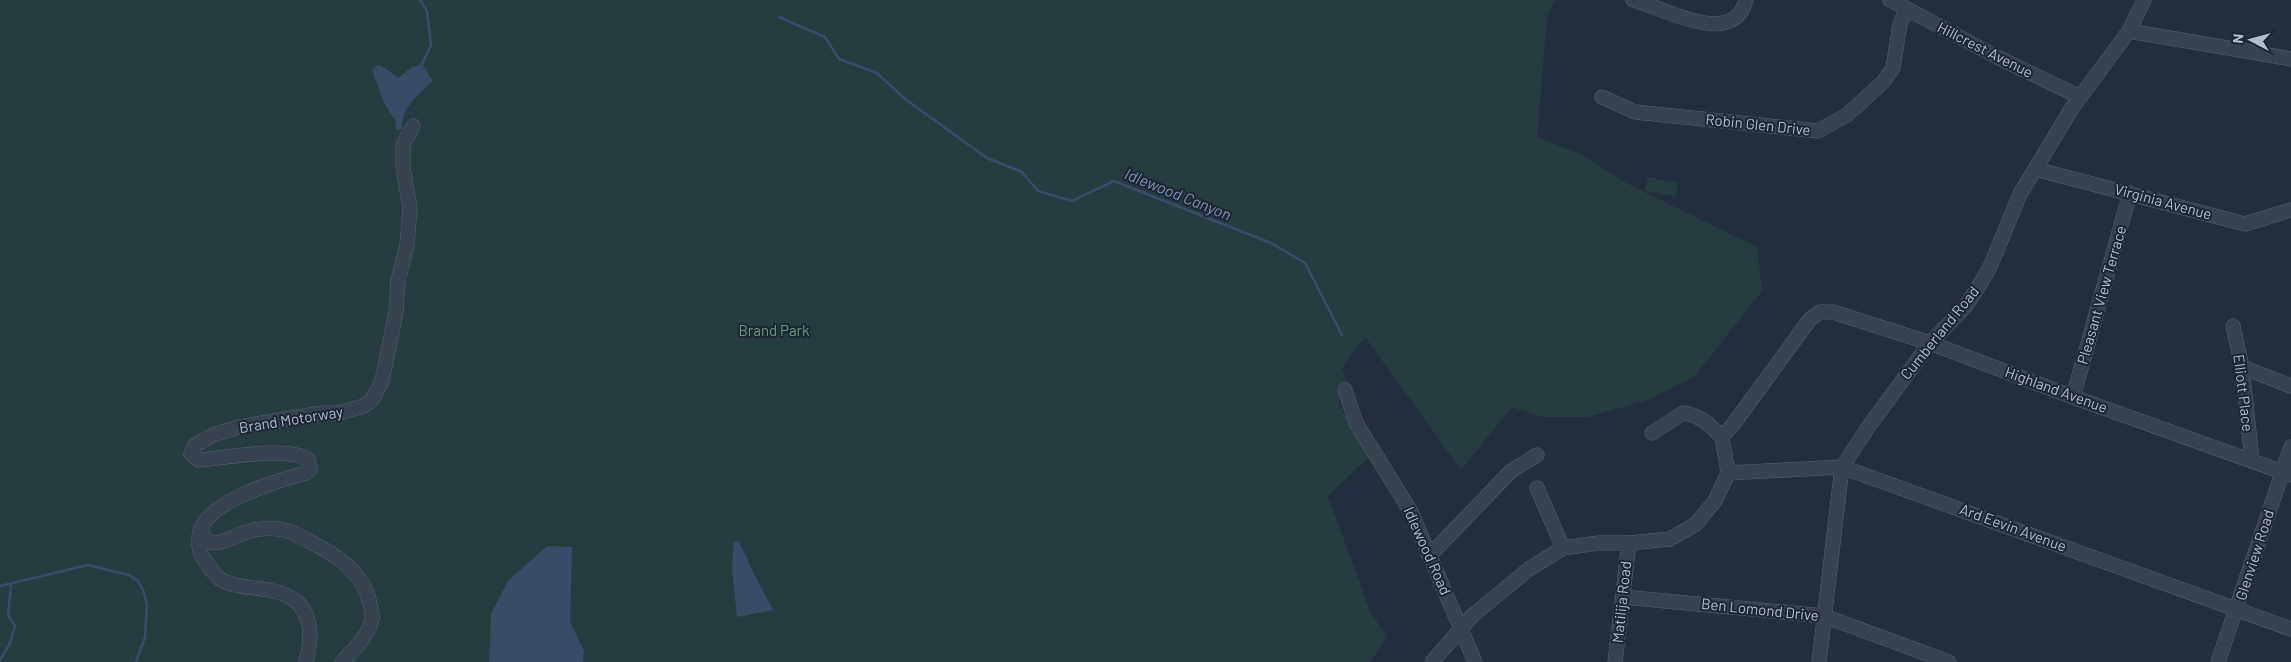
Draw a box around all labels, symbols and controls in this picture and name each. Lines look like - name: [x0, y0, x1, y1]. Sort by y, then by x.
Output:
- north arrow: [2226, 15, 2276, 65]
- street label: Hillcrest Avenue: [1935, 17, 2036, 81]
- text: N: [2229, 33, 2247, 44]
- street label: Robin Glen Drive: [1705, 110, 1812, 138]
- water label: Idlewood Canyon: [1122, 164, 1234, 224]
- street label: Virginia Avenue: [2113, 179, 2214, 223]
- street label: Pleasant View Terrace: [2073, 223, 2129, 366]
- street label: Cumberland Road: [1896, 282, 1982, 383]
- park label: Brand Park: [738, 321, 810, 339]
- street label: Elliott Place: [2230, 353, 2258, 432]
- street label: Highland Avenue: [2003, 362, 2110, 416]
- street label: Brand Motorway: [238, 402, 344, 436]
- street label: Ard Eevin Avenue: [1958, 499, 2069, 555]
- street label: Idlewood Road: [1400, 504, 1455, 597]
- street label: Glenview Road: [2231, 507, 2277, 602]
- street label: Matilija Road: [1608, 560, 1634, 644]
- street label: Ben Lomond Drive: [1700, 594, 1820, 624]

